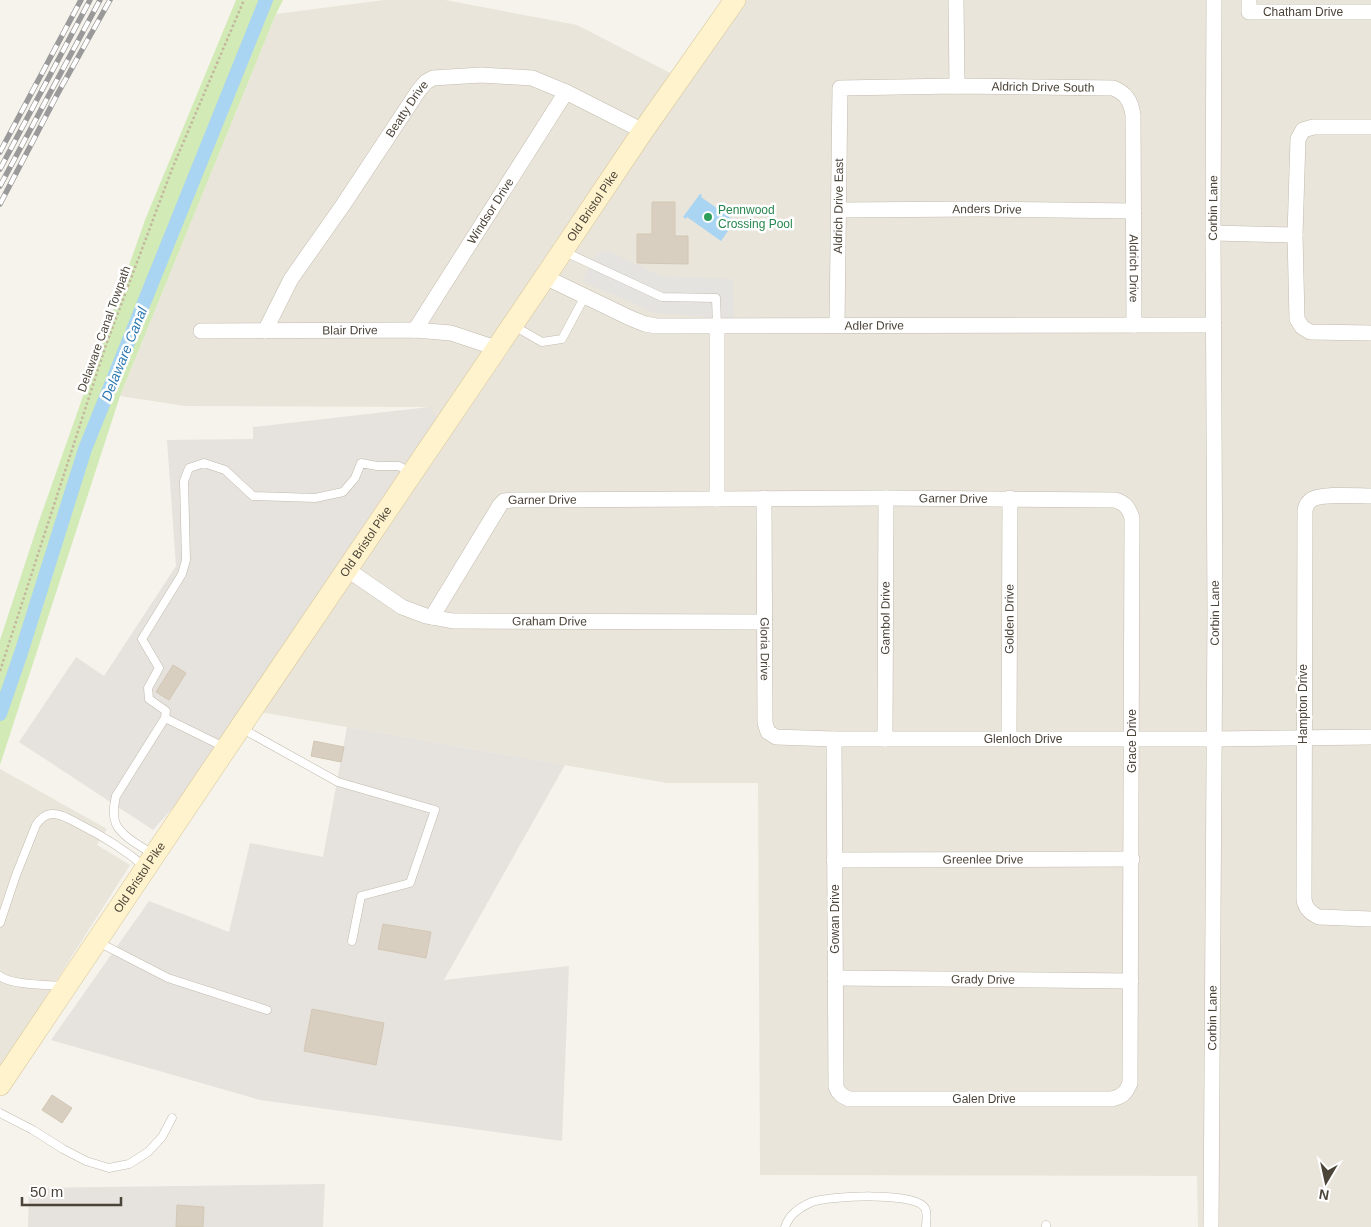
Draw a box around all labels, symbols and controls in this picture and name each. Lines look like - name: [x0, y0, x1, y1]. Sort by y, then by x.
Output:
- street label: Chatham Drive: [1263, 5, 1343, 19]
- street label: Beatty Drive: [383, 77, 431, 140]
- street label: Aldrich Drive South: [991, 79, 1094, 95]
- street label: Aldrich Drive East: [831, 158, 846, 254]
- street label: Old Bristol Pike: [564, 168, 621, 244]
- street label: Windsor Drive: [464, 175, 517, 247]
- street label: Corbin Lane: [1206, 175, 1220, 241]
- street label: Anders Drive: [952, 202, 1022, 217]
- place label: Pennwood Crossing Pool: [718, 203, 793, 231]
- marker: Pennwood Crossing Pool: [702, 211, 714, 223]
- street label: Aldrich Drive: [1127, 234, 1141, 303]
- street label: Delaware Canal Towpath: [74, 264, 134, 394]
- water label: Delaware Canal: [98, 305, 150, 403]
- street label: Adler Drive: [845, 319, 904, 333]
- street label: Blair Drive: [322, 323, 378, 337]
- street label: Garner Drive: [919, 491, 988, 506]
- street label: Garner Drive: [508, 493, 577, 507]
- street label: Old Bristol Pike: [337, 503, 395, 580]
- street label: Corbin Lane: [1208, 580, 1222, 646]
- street label: Gambol Drive: [878, 581, 893, 655]
- street label: Golden Drive: [1002, 584, 1017, 654]
- street label: Graham Drive: [512, 614, 587, 628]
- street label: Gloria Drive: [758, 617, 772, 681]
- street label: Hampton Drive: [1296, 664, 1310, 744]
- street label: Grace Drive: [1125, 709, 1139, 773]
- street label: Glenloch Drive: [984, 732, 1063, 746]
- street label: Old Bristol Pike: [111, 839, 168, 915]
- street label: Greenlee Drive: [943, 852, 1024, 867]
- street label: Gowan Drive: [828, 884, 842, 954]
- street label: Grady Drive: [951, 972, 1015, 987]
- street label: Corbin Lane: [1205, 985, 1220, 1051]
- street label: Galen Drive: [952, 1092, 1016, 1106]
- north arrow: [1301, 1157, 1351, 1207]
- scale bar: [22, 1174, 121, 1206]
- text: 50 m: [30, 1183, 63, 1200]
- text: N: [1318, 1186, 1330, 1204]

